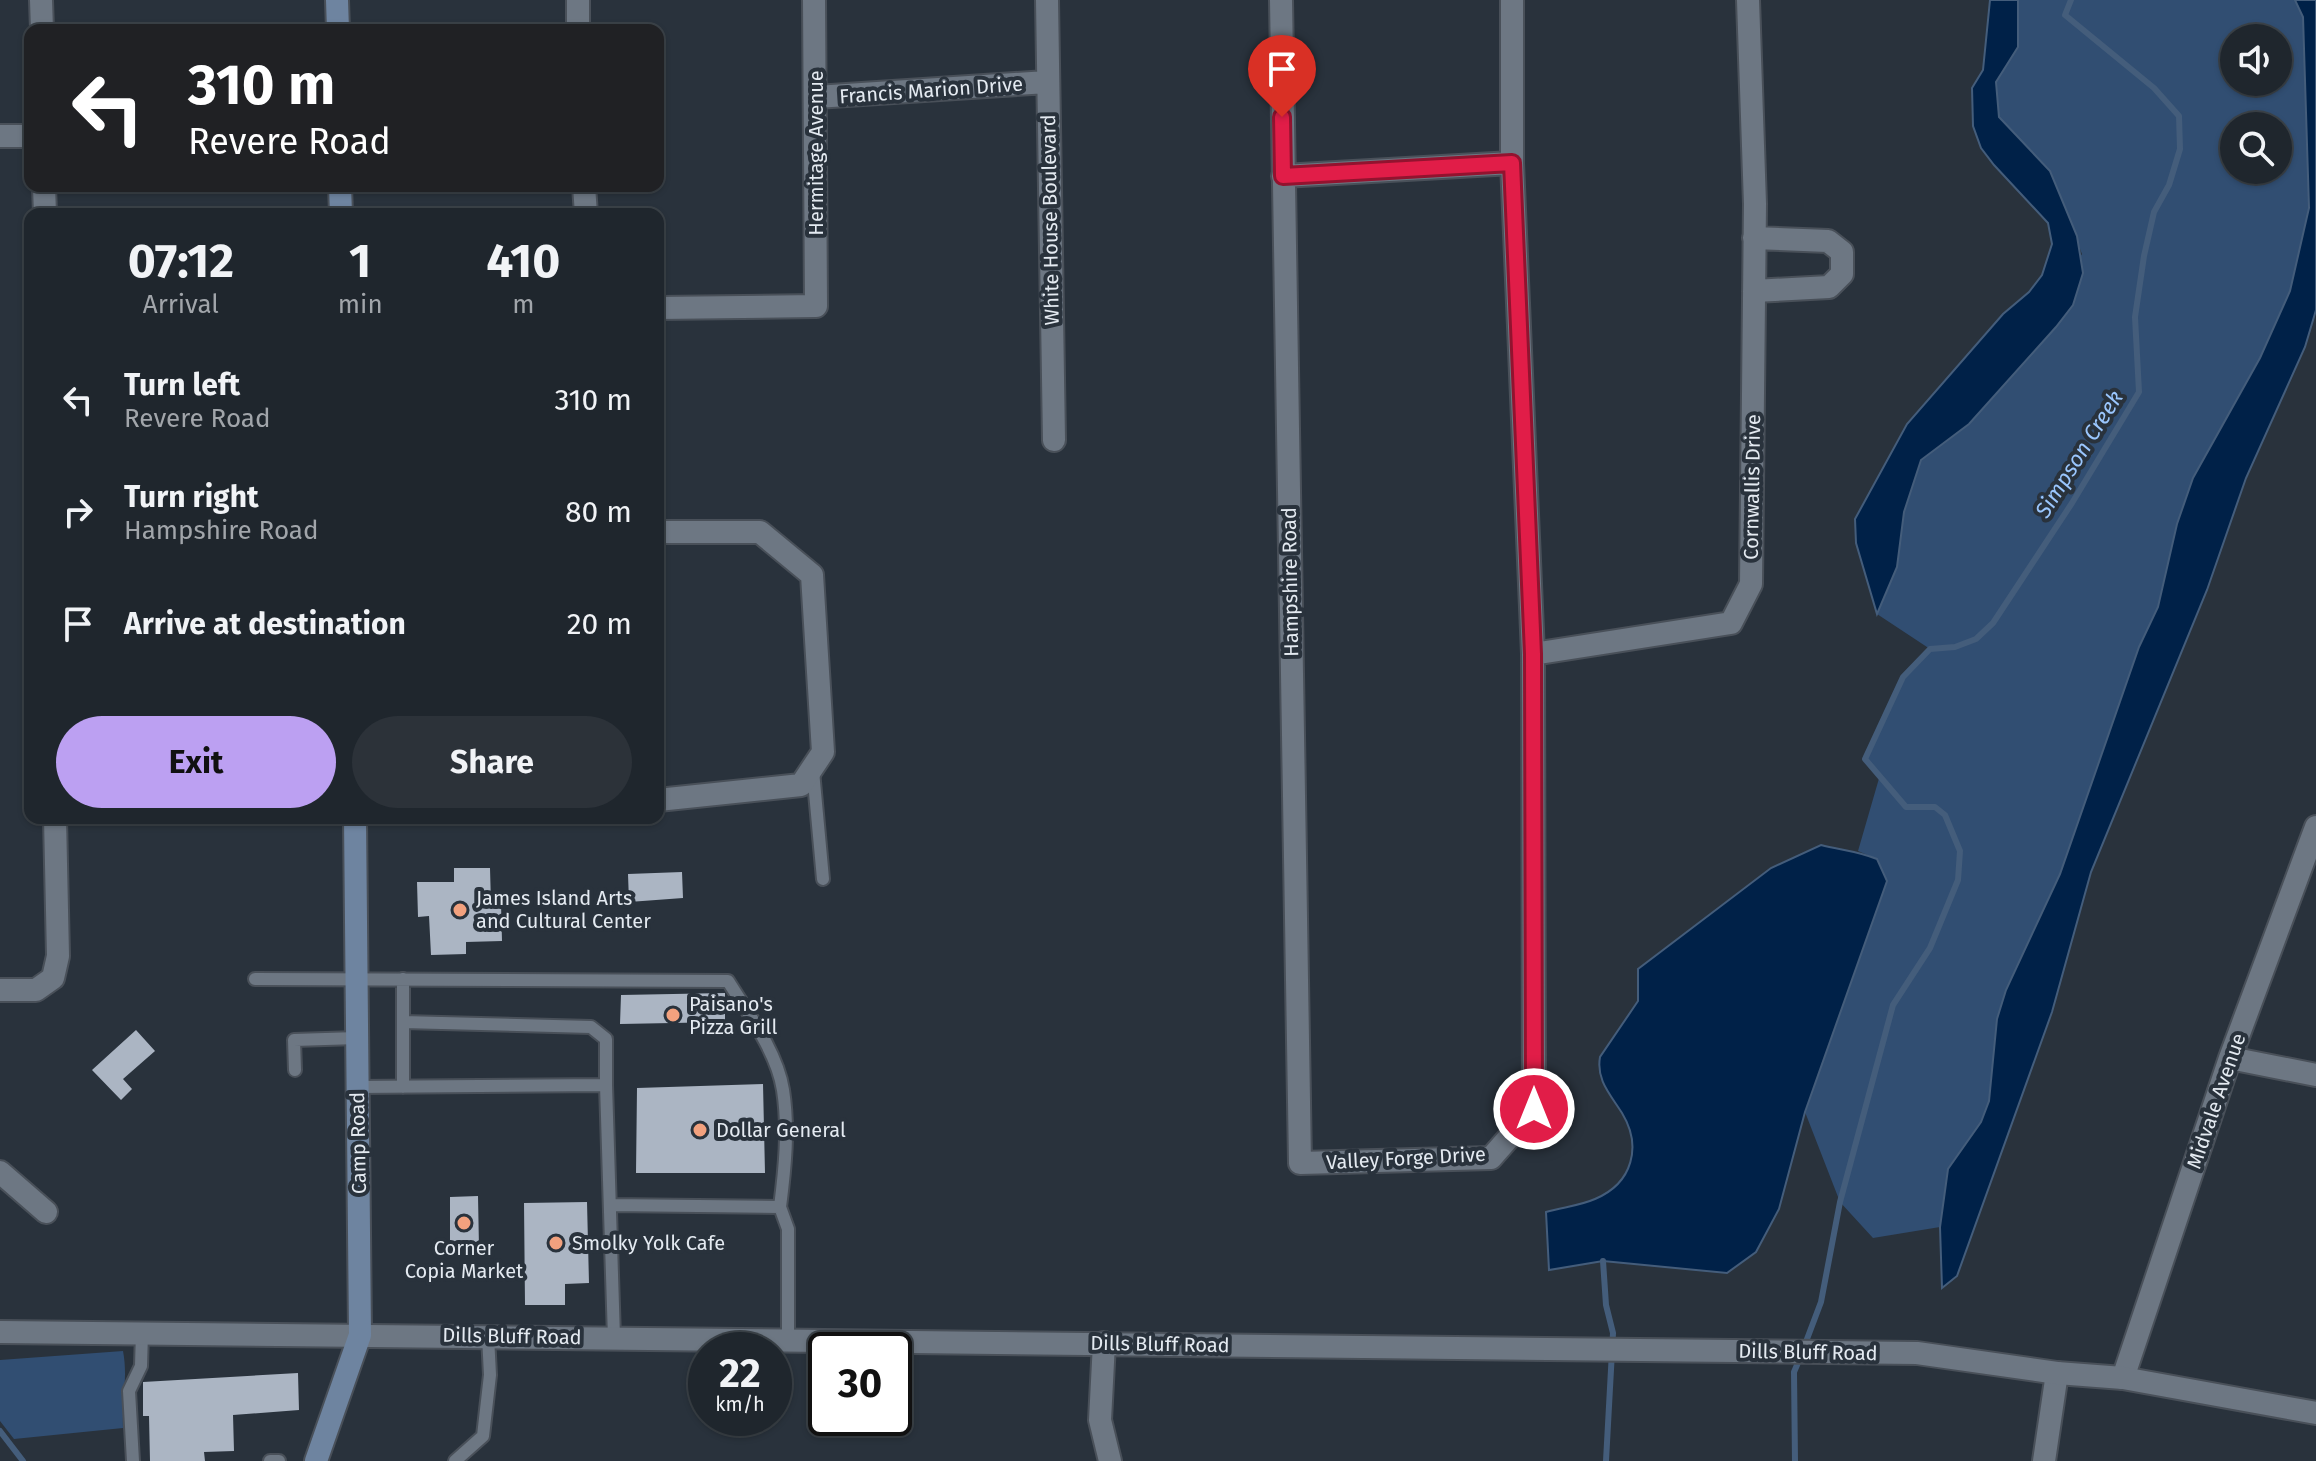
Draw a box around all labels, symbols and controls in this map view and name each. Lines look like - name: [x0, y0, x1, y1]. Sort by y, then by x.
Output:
- map controls: [2220, 24, 2292, 184]
- button: sound: [2220, 24, 2292, 96]
- pin: [1248, 35, 1316, 117]
- icon: arrive: [1260, 47, 1304, 91]
- text: 310 m: [188, 52, 335, 119]
- icon: left: [56, 56, 160, 160]
- street label: Hermitage Avenue: [804, 70, 828, 236]
- street label: Francis Marion Drive: [838, 72, 1024, 108]
- button: search: [2220, 112, 2292, 184]
- street label: White House Boulevard: [1036, 114, 1064, 326]
- text: Revere Road: [188, 120, 391, 164]
- text: 07:12: [128, 232, 234, 290]
- text: 1: [349, 232, 371, 290]
- text: 410: [486, 232, 560, 290]
- text: Arrival: [143, 289, 219, 320]
- text: min: [338, 289, 383, 320]
- text: m: [512, 289, 534, 320]
- text: Turn left: [124, 367, 240, 403]
- icon: left: [56, 378, 100, 422]
- text: 310 m: [554, 382, 632, 418]
- water label: Simpson Creek: [2029, 385, 2129, 523]
- text: Revere Road: [124, 403, 271, 434]
- street label: Cornwallis Drive: [1739, 414, 1765, 560]
- text: Turn right: [124, 479, 259, 515]
- icon: right: [56, 490, 100, 534]
- text: 80 m: [565, 494, 632, 530]
- street label: Hampshire Road: [1277, 507, 1303, 657]
- text: Hampshire Road: [124, 515, 319, 546]
- icon: arrive: [56, 602, 100, 646]
- text: Arrive at destination: [124, 606, 406, 642]
- text: 20 m: [567, 606, 632, 642]
- button: Exit: [56, 716, 336, 808]
- button: Share: [352, 716, 632, 808]
- place label: James Island Arts and Cultural Center: [476, 886, 651, 933]
- marker: James Island Arts and Cultural Center: [451, 901, 469, 919]
- place label: Paisano's Pizza Grill: [689, 992, 777, 1039]
- marker: Paisano's Pizza Grill: [664, 1006, 682, 1024]
- street label: Midvale Avenue: [2182, 1030, 2250, 1172]
- position arrow: [1492, 1067, 1576, 1151]
- street label: Camp Road: [345, 1092, 371, 1194]
- place label: Dollar General: [716, 1118, 846, 1142]
- marker: Dollar General: [691, 1121, 709, 1139]
- street label: Valley Forge Drive: [1325, 1142, 1487, 1174]
- marker: Corner Copia Market: [455, 1214, 473, 1232]
- place label: Smolky Yolk Cafe: [572, 1231, 725, 1255]
- marker: Smolky Yolk Cafe: [547, 1234, 565, 1252]
- place label: Corner Copia Market: [405, 1236, 524, 1283]
- street label: Dills Bluff Road: [442, 1323, 582, 1349]
- street label: Dills Bluff Road: [1090, 1331, 1230, 1357]
- speed limit sign: 30: [808, 1332, 912, 1436]
- street label: Dills Bluff Road: [1738, 1339, 1878, 1365]
- text: 22: [719, 1350, 761, 1398]
- text: km/h: [715, 1392, 765, 1416]

